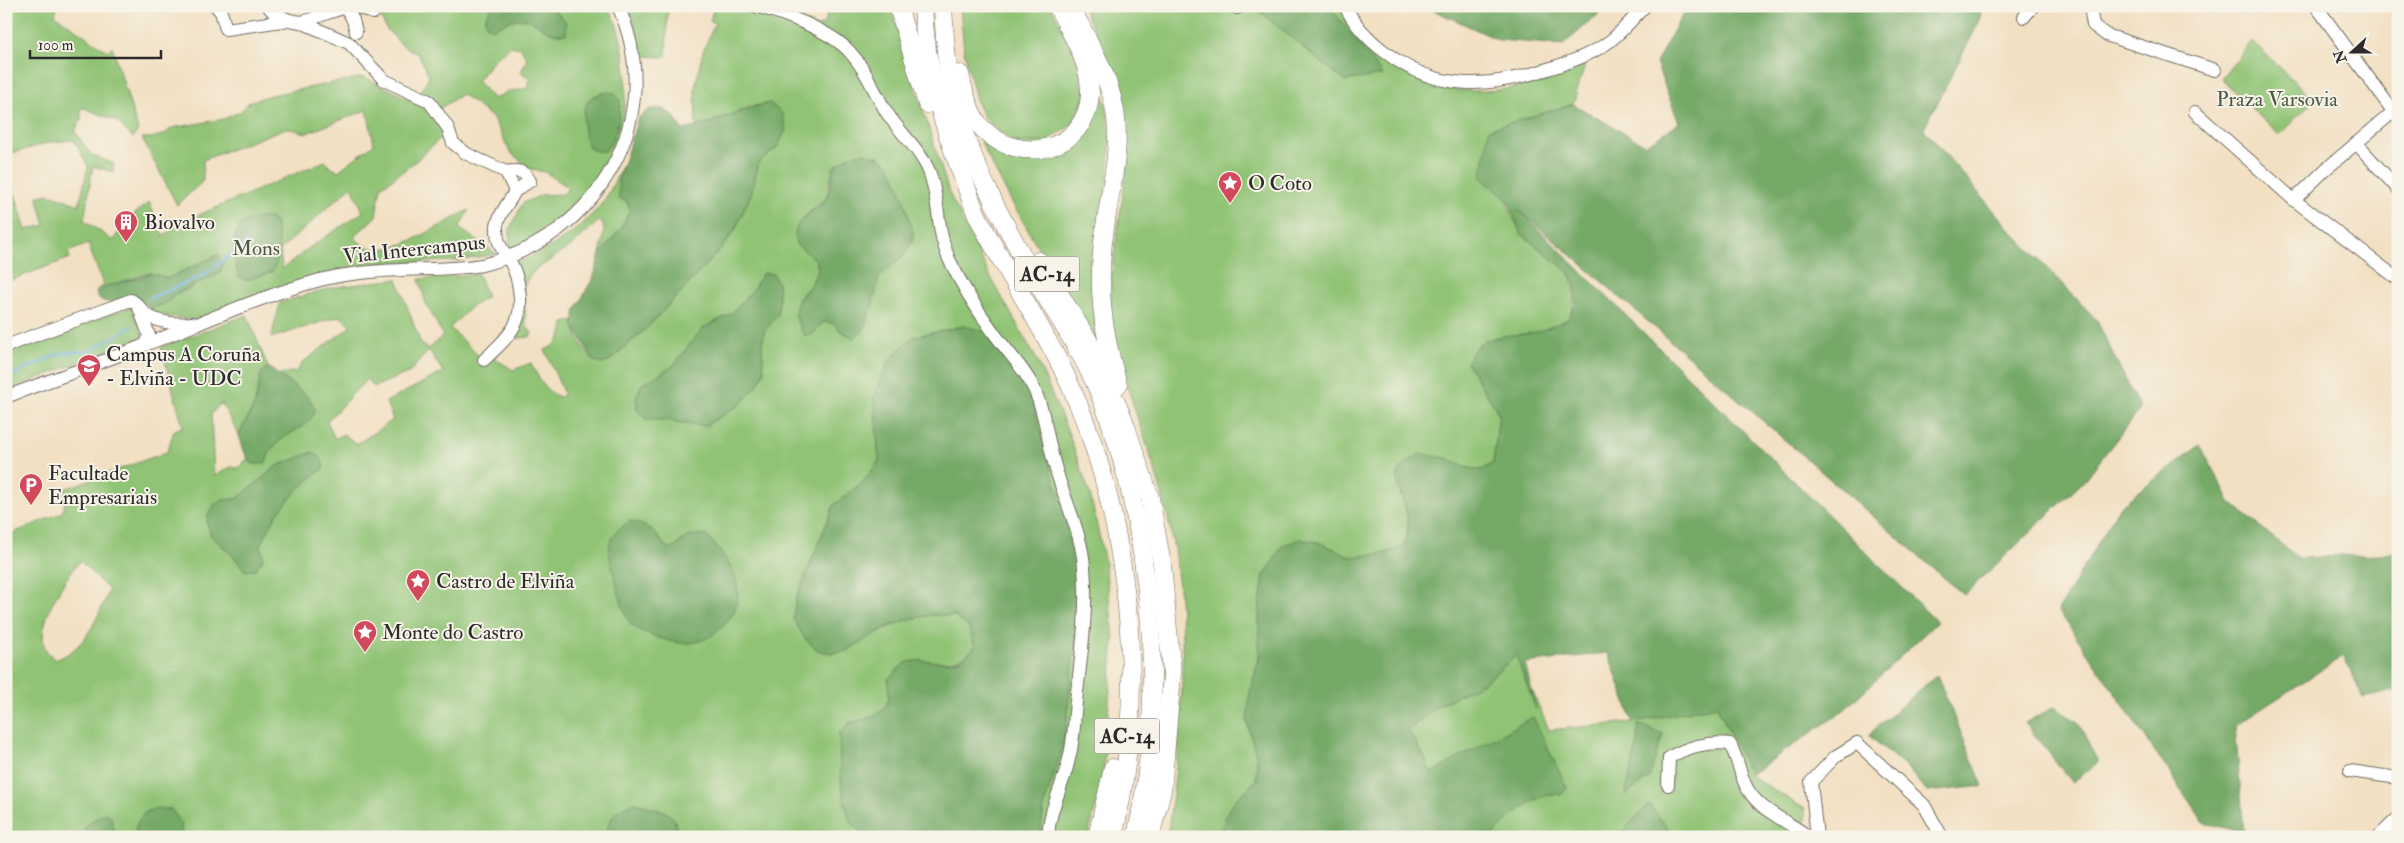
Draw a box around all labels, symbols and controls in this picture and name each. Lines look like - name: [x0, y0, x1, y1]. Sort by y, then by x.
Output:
- scale bar: [30, 28, 161, 60]
- north arrow: [2326, 28, 2376, 78]
- text: 100 m: [38, 36, 74, 55]
- text: N: [2330, 47, 2351, 66]
- park label: Praza Varsovia: [2216, 86, 2338, 113]
- place icon: O Coto: [1217, 170, 1243, 204]
- place label: O Coto: [1248, 170, 1312, 197]
- building icon: Biovalvo: [113, 209, 139, 243]
- place label: Biovalvo: [144, 209, 215, 236]
- street label: Vial Intercampus: [341, 229, 487, 270]
- park label: Mons: [232, 235, 280, 262]
- road number: AC-14: [1014, 256, 1080, 292]
- place label: Campus A Coruña - Elviña - UDC: [106, 341, 261, 392]
- school or university icon: Campus A Coruña - Elviña - UDC: [76, 353, 102, 387]
- place label: Facultade Empresariais: [48, 460, 157, 511]
- parking icon: Facultade Empresariais: [18, 472, 44, 506]
- place icon: Castro de Elviña: [405, 568, 431, 602]
- place label: Castro de Elviña: [436, 568, 575, 595]
- place icon: Monte do Castro: [352, 619, 378, 653]
- place label: Monte do Castro: [382, 619, 523, 646]
- road number: AC-14: [1094, 718, 1160, 754]

